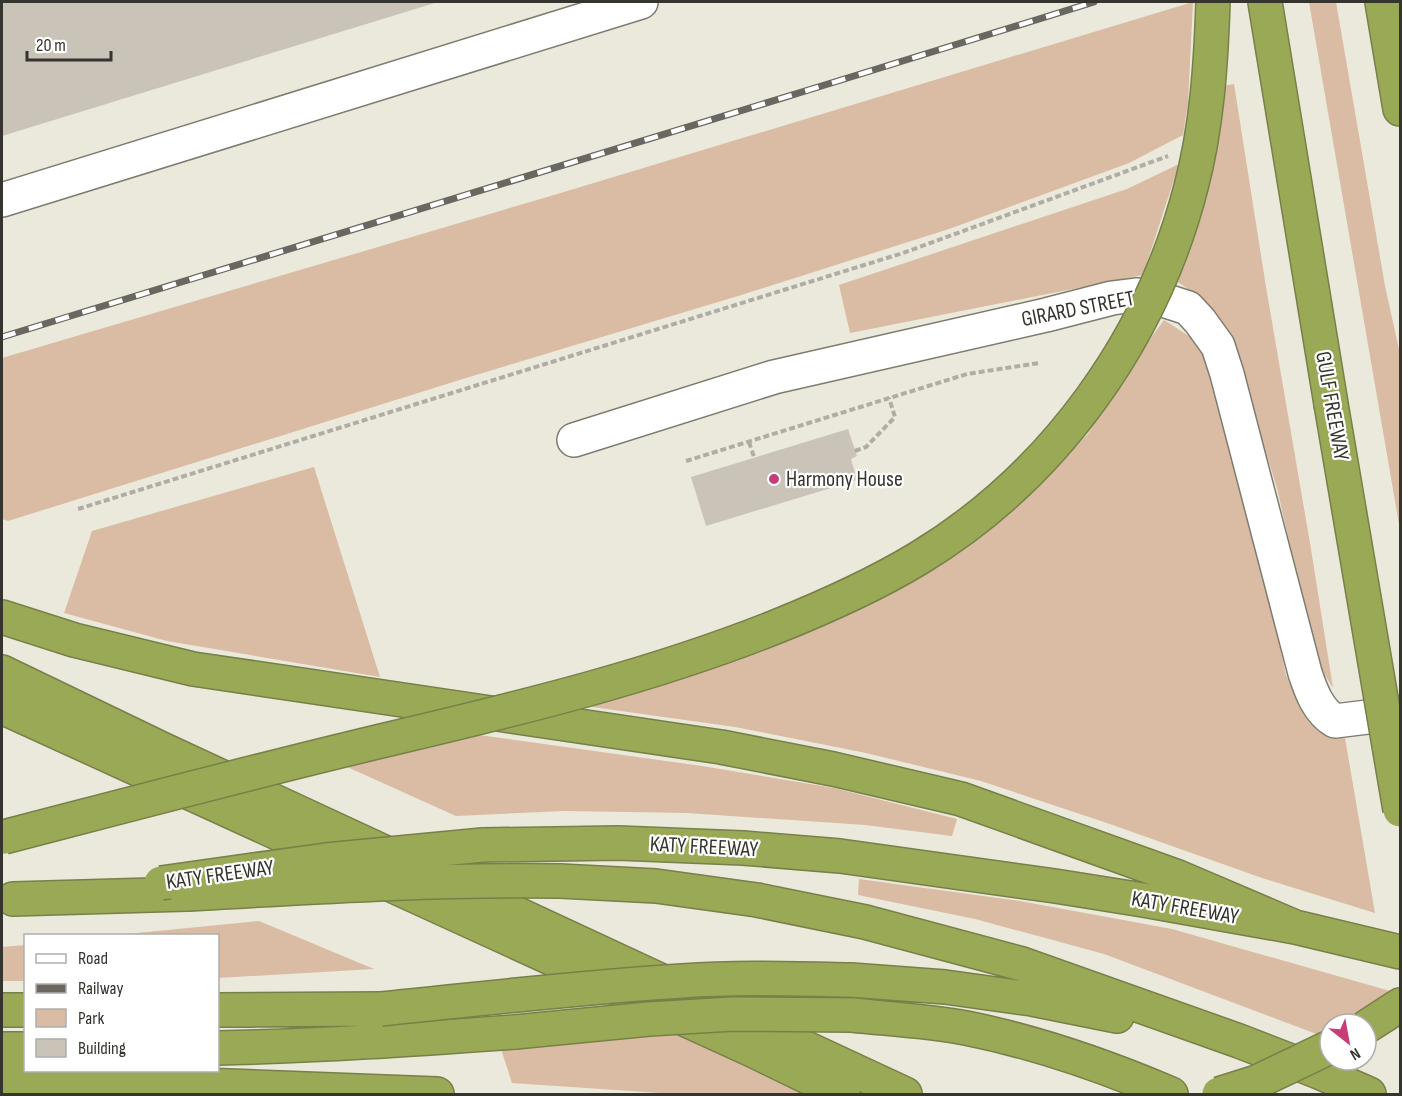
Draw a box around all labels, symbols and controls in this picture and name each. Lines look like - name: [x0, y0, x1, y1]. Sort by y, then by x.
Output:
- scale bar: [27, 24, 111, 62]
- text: 20 m: [36, 35, 66, 56]
- street label: GIRARD STREET: [1019, 285, 1137, 333]
- street label: GULF FREEWAY: [1309, 349, 1355, 463]
- place label: Harmony House: [786, 466, 903, 493]
- marker: Harmony House: [767, 472, 781, 486]
- street label: KATY FREEWAY: [649, 831, 759, 863]
- street label: KATY FREEWAY: [164, 854, 276, 896]
- street label: KATY FREEWAY: [1129, 885, 1241, 931]
- legend: [24, 934, 219, 1072]
- text: Road: [78, 948, 108, 969]
- text: Railway: [78, 978, 123, 999]
- text: Park: [78, 1008, 104, 1029]
- north arrow: [1318, 1012, 1378, 1072]
- text: Building: [78, 1038, 126, 1059]
- text: N: [1346, 1043, 1364, 1064]

